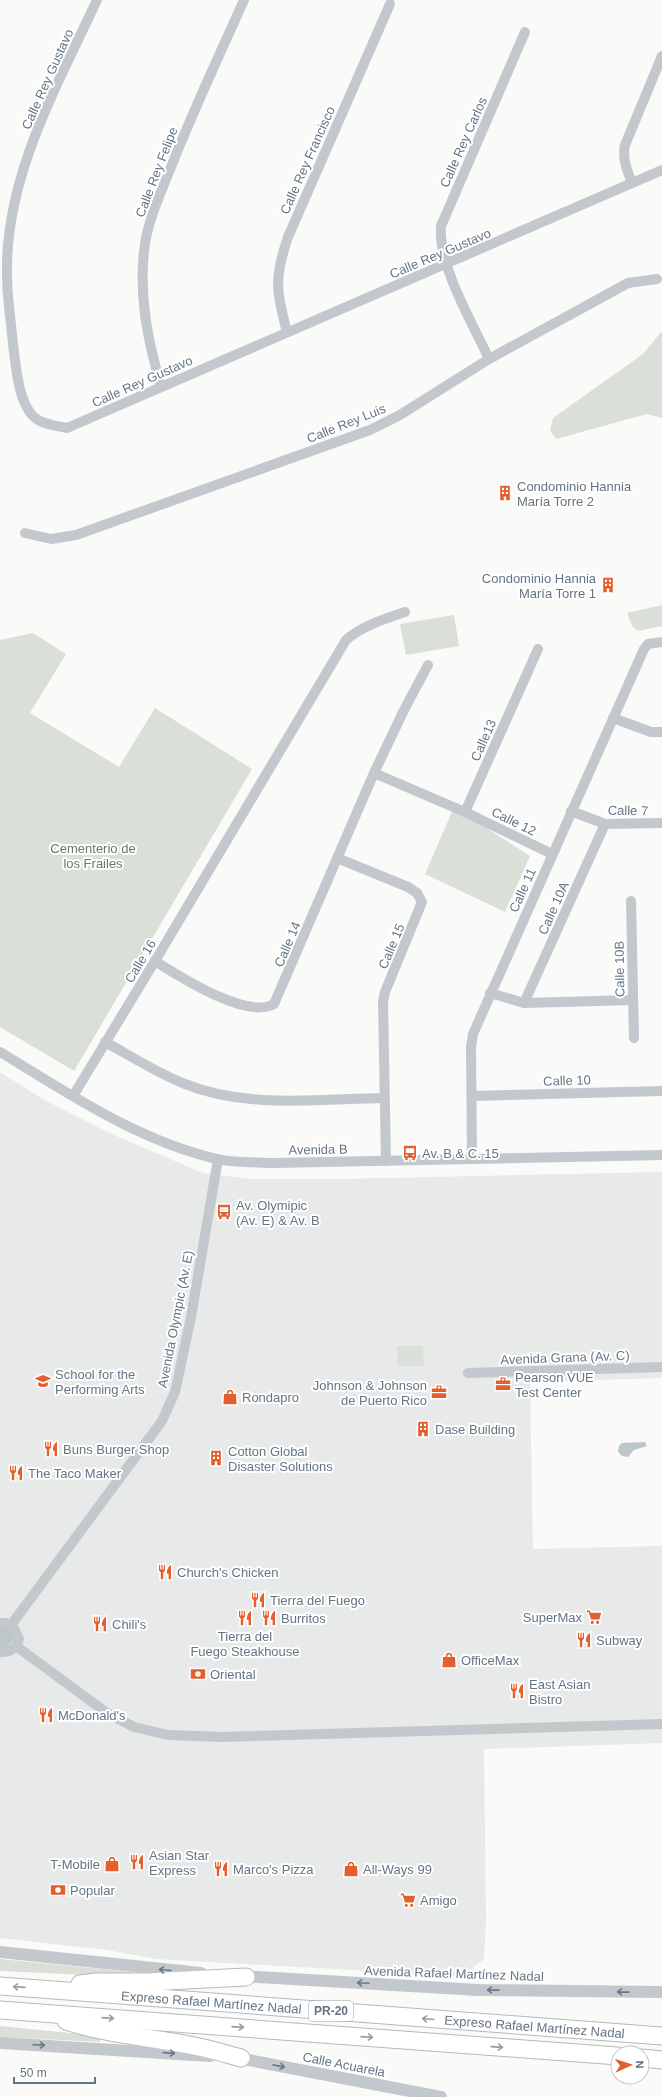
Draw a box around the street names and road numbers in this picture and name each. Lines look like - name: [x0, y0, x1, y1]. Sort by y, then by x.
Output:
- street label: Calle Rey Gustavo: [19, 27, 76, 132]
- street label: Calle Rey Carlos: [437, 94, 490, 190]
- street label: Calle Rey Francisco: [277, 104, 338, 216]
- street label: Calle Rey Felipe: [132, 125, 181, 219]
- street label: Calle Rey Gustavo: [387, 225, 493, 282]
- street label: Calle Rey Gustavo: [90, 353, 195, 410]
- street label: Calle Rey Luis: [305, 401, 388, 446]
- street label: Calle13: [468, 717, 499, 763]
- street label: Calle 7: [608, 803, 648, 818]
- street label: Calle 12: [489, 804, 539, 839]
- street label: Calle 11: [506, 866, 539, 915]
- street label: Calle 10A: [535, 879, 572, 937]
- street label: Calle 14: [271, 919, 304, 969]
- street label: Calle 15: [375, 921, 408, 971]
- street label: Calle 16: [122, 937, 159, 986]
- street label: Calle 10B: [612, 941, 627, 997]
- street label: Calle 10: [543, 1072, 591, 1089]
- street label: Avenida B: [288, 1141, 348, 1158]
- street label: Avenida Olympic (Av. E): [155, 1249, 196, 1389]
- street label: Avenida Grana (Av. C): [500, 1348, 630, 1367]
- street label: Avenida Rafael Martínez Nadal: [364, 1963, 544, 1984]
- street label: Expreso Rafael Martínez Nadal: [121, 1988, 302, 2017]
- road number: PR-20: [309, 2001, 353, 2021]
- street label: Expreso Rafael Martínez Nadal: [444, 2013, 625, 2041]
- street label: Calle Acuarela: [301, 2049, 387, 2080]

